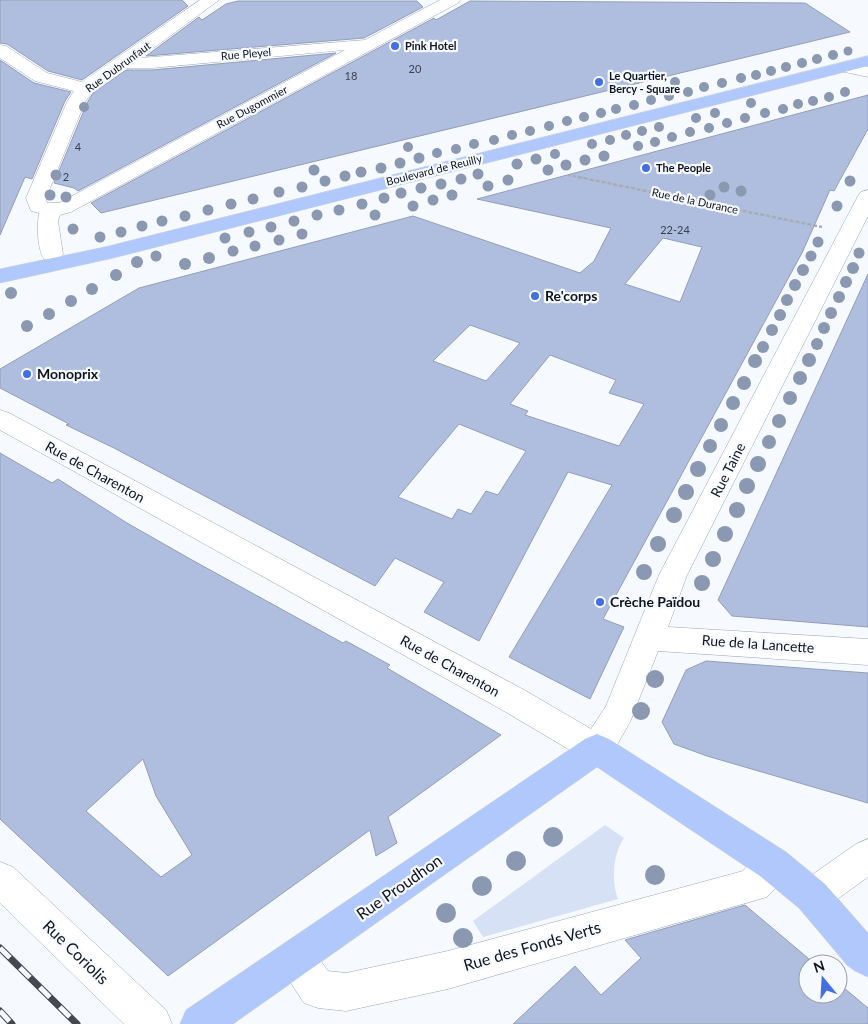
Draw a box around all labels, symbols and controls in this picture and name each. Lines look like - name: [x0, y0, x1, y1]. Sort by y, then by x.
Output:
- street label: Rue Dubrunfaut: [83, 39, 153, 95]
- place label: Pink Hotel: [405, 39, 457, 52]
- marker: Pink Hotel: [389, 40, 401, 52]
- street label: Rue Pleyel: [220, 45, 272, 62]
- house number: 20: [409, 62, 422, 75]
- house number: 18: [345, 69, 357, 82]
- place label: Le Quartier, Bercy - Square: [609, 69, 680, 95]
- marker: Le Quartier, Bercy - Square: [593, 76, 605, 88]
- street label: Rue Dugommier: [214, 82, 289, 131]
- house number: 4: [75, 140, 82, 153]
- street label: Boulevard de Reuilly: [385, 151, 483, 188]
- place label: The People: [656, 161, 711, 174]
- marker: The People: [640, 162, 652, 174]
- house number: 2: [63, 170, 69, 183]
- street label: Rue de la Durance: [651, 185, 740, 216]
- house number: 22-24: [660, 223, 690, 236]
- place label: Re'corps: [545, 287, 597, 304]
- marker: Re'corps: [529, 290, 541, 302]
- place label: Monoprix: [37, 365, 99, 382]
- marker: Monoprix: [21, 368, 33, 380]
- street label: Rue de Charenton: [43, 437, 148, 506]
- street label: Rue Taine: [707, 440, 749, 500]
- place label: Crèche Païdou: [610, 593, 700, 610]
- marker: Crèche Païdou: [594, 596, 606, 608]
- street label: Rue de Charenton: [398, 631, 503, 700]
- street label: Rue de la Lancette: [701, 631, 815, 656]
- street label: Rue Proudhon: [352, 850, 445, 923]
- street label: Rue Coriolis: [40, 916, 113, 988]
- street label: Rue des Fonds Verts: [461, 917, 603, 974]
- north arrow: [798, 954, 848, 1004]
- text: N: [811, 956, 827, 976]

